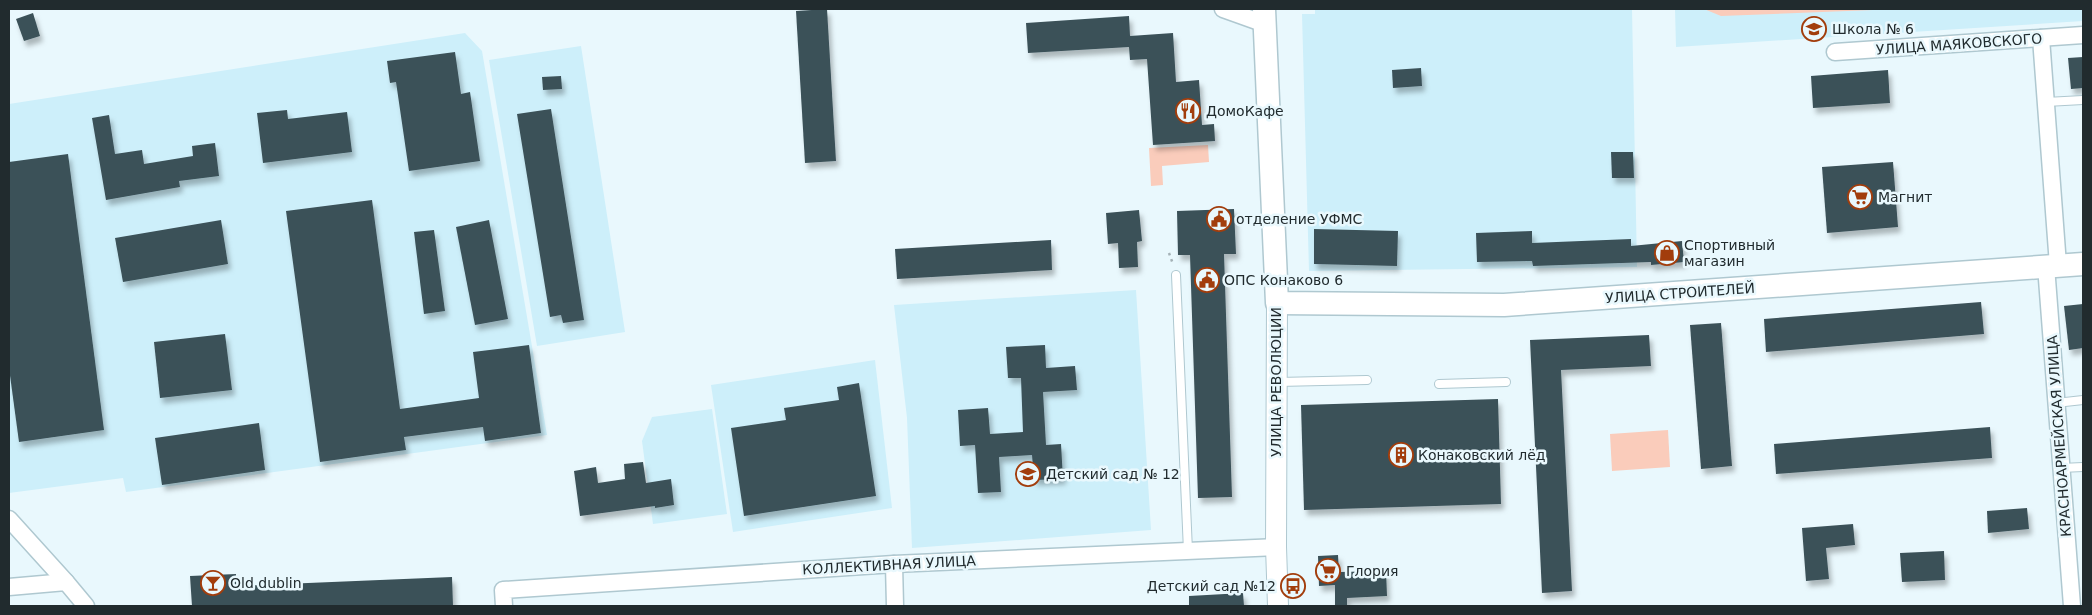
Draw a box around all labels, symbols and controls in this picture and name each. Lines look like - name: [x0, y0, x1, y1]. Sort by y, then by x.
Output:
- school or university icon: Школа № 6: [1801, 16, 1827, 42]
- place label: Школа № 6: [1832, 21, 1914, 37]
- street label: УЛИЦА МАЯКОВСКОГО: [1875, 30, 2043, 58]
- restaurant icon: ДомоКафе: [1175, 98, 1201, 124]
- place label: ДомоКафе: [1206, 103, 1284, 119]
- supermarket icon: Магнит: [1847, 184, 1873, 210]
- place label: Магнит: [1878, 189, 1932, 205]
- public building icon: отделение УФМС: [1206, 206, 1232, 232]
- place label: отделение УФМС: [1236, 211, 1363, 227]
- place label: Спортивный магазин: [1684, 237, 1775, 269]
- shop icon: Спортивный магазин: [1654, 240, 1680, 266]
- public building icon: ОПС Конаково 6: [1194, 267, 1220, 293]
- place label: ОПС Конаково 6: [1224, 272, 1343, 288]
- street label: УЛИЦА СТРОИТЕЛЕЙ: [1605, 279, 1755, 306]
- street label: УЛИЦА РЕВОЛЮЦИИ: [1268, 307, 1284, 457]
- street label: КРАСНОАРМЕЙСКАЯ УЛИЦА: [2043, 334, 2074, 537]
- building icon: Конаковский лёд: [1388, 442, 1414, 468]
- place label: Конаковский лёд: [1418, 447, 1546, 463]
- school or university icon: Детский сад № 12: [1015, 461, 1041, 487]
- place label: Детский сад № 12: [1046, 466, 1180, 482]
- street label: КОЛЛЕКТИВНАЯ УЛИЦА: [802, 552, 977, 578]
- supermarket icon: Глория: [1315, 558, 1341, 584]
- place label: Глория: [1346, 563, 1398, 579]
- bar icon: Old dublin: [200, 570, 226, 596]
- bus stop icon: Детский сад №12: [1280, 573, 1306, 599]
- place label: Old dublin: [230, 575, 302, 591]
- place label: Детский сад №12: [1147, 578, 1276, 594]

